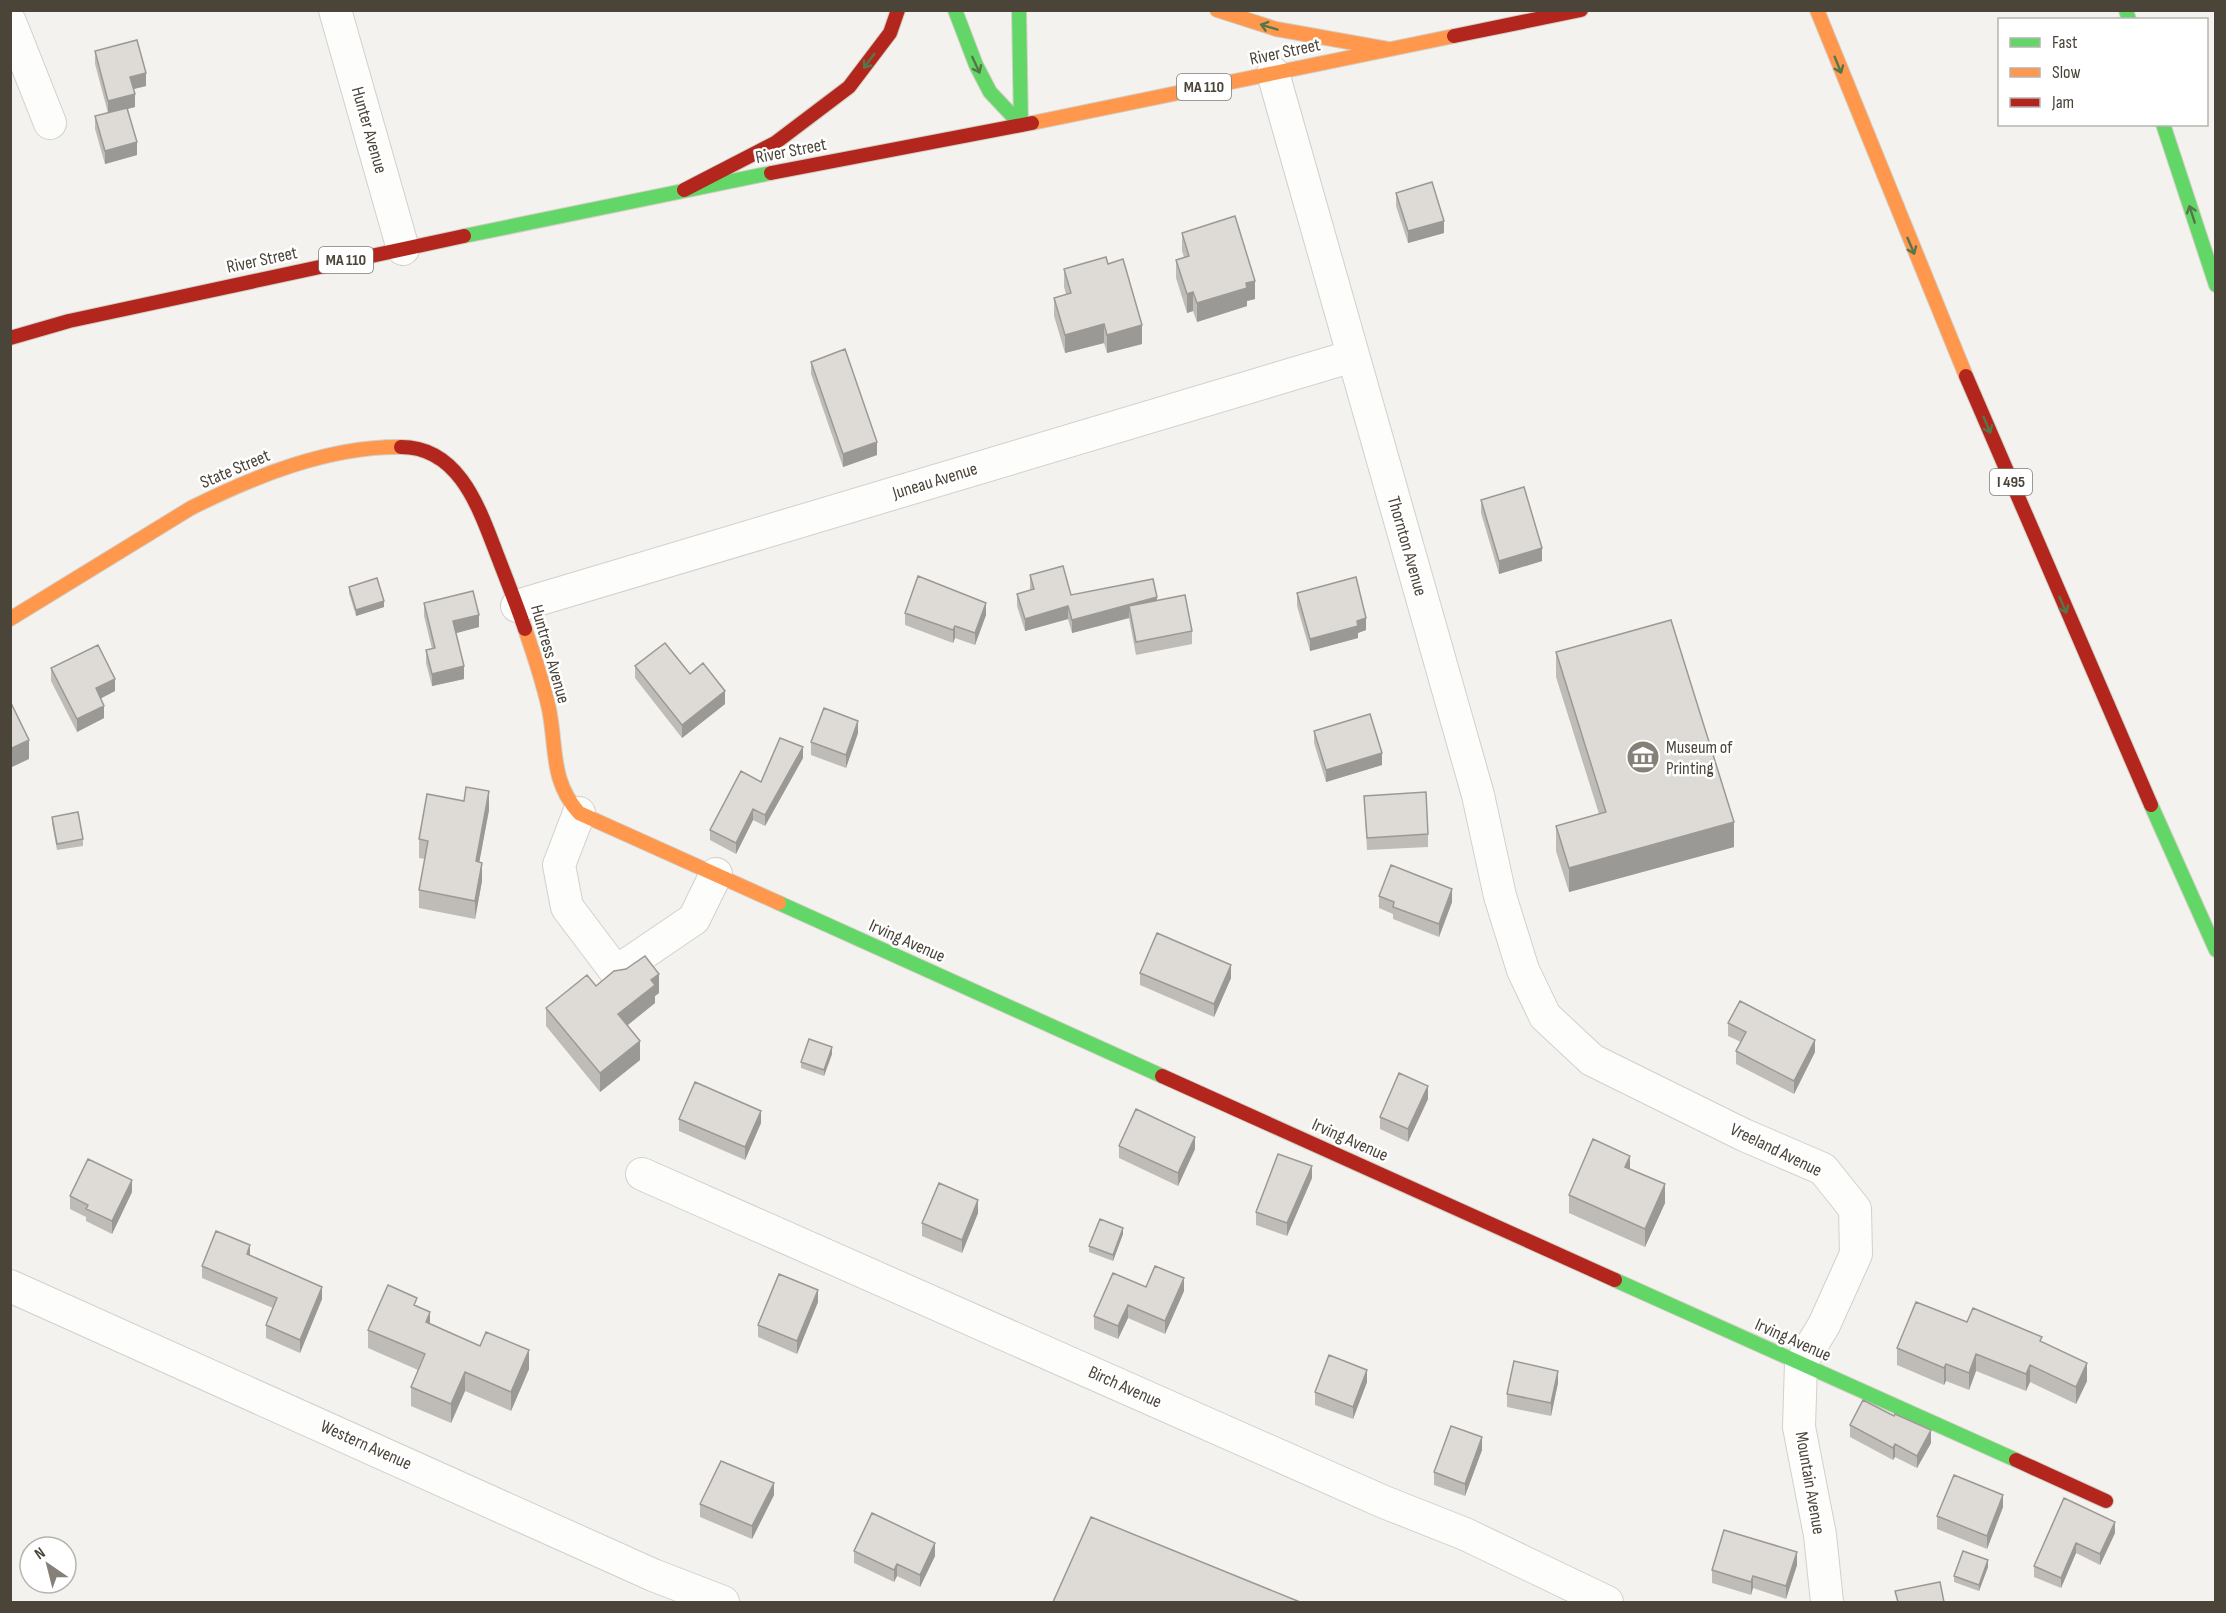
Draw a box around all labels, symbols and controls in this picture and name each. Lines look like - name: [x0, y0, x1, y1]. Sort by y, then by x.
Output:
- legend: [1998, 18, 2208, 126]
- one-way arrow: [1259, 21, 1278, 32]
- text: Fast: [2052, 32, 2078, 53]
- street label: River Street: [1248, 34, 1323, 70]
- one-way arrow: [863, 52, 876, 68]
- one-way arrow: [971, 55, 983, 73]
- one-way arrow: [1833, 55, 1844, 74]
- text: Slow: [2052, 62, 2081, 83]
- road number: MA 110: [1177, 74, 1231, 100]
- street label: Hunter Avenue: [347, 84, 391, 176]
- text: Jam: [2051, 92, 2074, 113]
- street label: River Street: [754, 134, 829, 168]
- one-way arrow: [2186, 205, 2197, 224]
- one-way arrow: [1906, 236, 1917, 255]
- street label: River Street: [225, 242, 300, 278]
- road number: MA 110: [319, 247, 373, 273]
- one-way arrow: [1982, 416, 1993, 434]
- street label: State Street: [197, 445, 273, 493]
- street label: Juneau Avenue: [889, 458, 980, 504]
- road number: I 495: [1990, 469, 2032, 495]
- street label: Thornton Avenue: [1383, 494, 1431, 598]
- one-way arrow: [2058, 595, 2069, 614]
- street label: Huntress Avenue: [526, 602, 574, 706]
- place label: Museum of Printing: [1666, 737, 1733, 779]
- museum icon: Museum of Printing: [1625, 739, 1661, 775]
- street label: Irving Avenue: [866, 915, 948, 967]
- street label: Irving Avenue: [1309, 1114, 1391, 1166]
- street label: Vreeland Avenue: [1727, 1119, 1825, 1181]
- street label: Irving Avenue: [1752, 1314, 1834, 1366]
- street label: Birch Avenue: [1085, 1362, 1165, 1412]
- street label: Western Avenue: [317, 1416, 415, 1474]
- street label: Mountain Avenue: [1791, 1430, 1829, 1536]
- north arrow: [18, 1535, 78, 1595]
- text: N: [31, 1544, 49, 1564]

